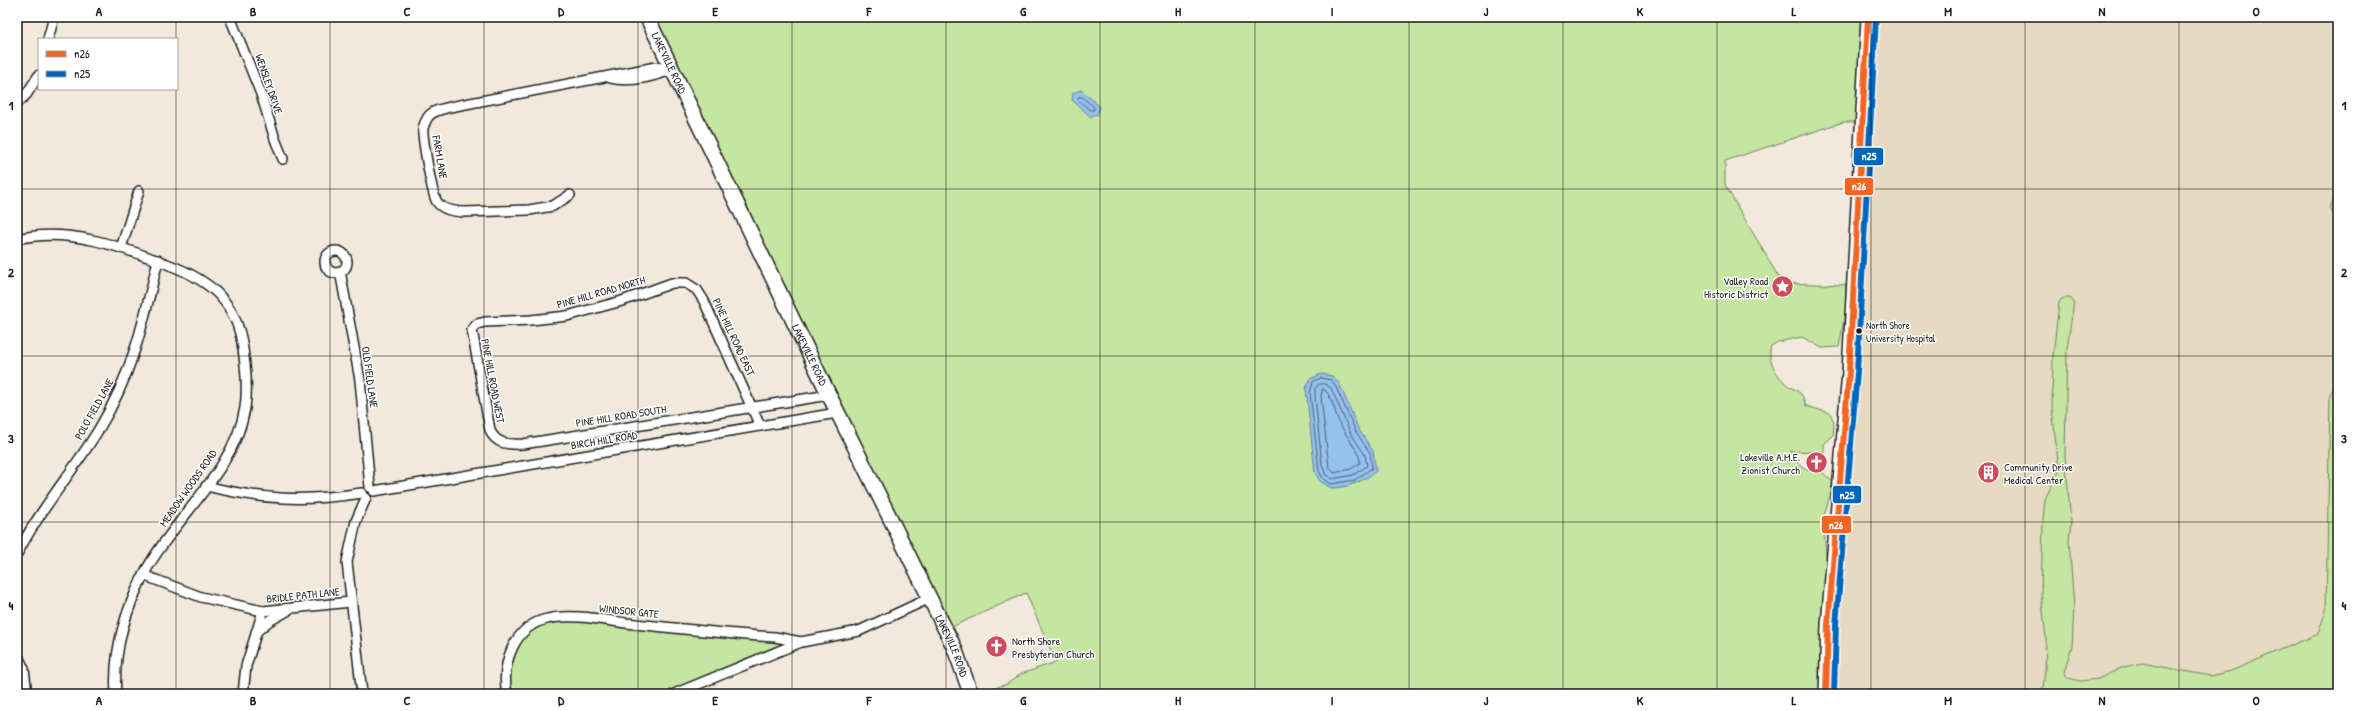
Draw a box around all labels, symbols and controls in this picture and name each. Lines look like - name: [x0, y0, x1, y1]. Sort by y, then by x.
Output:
- text: A: [96, 2, 103, 20]
- text: B: [250, 2, 257, 20]
- text: C: [403, 2, 411, 20]
- text: D: [558, 2, 565, 20]
- text: E: [712, 2, 718, 20]
- text: F: [866, 2, 873, 20]
- text: G: [1020, 2, 1027, 20]
- text: H: [1175, 2, 1181, 20]
- text: I: [1330, 2, 1334, 20]
- text: J: [1484, 2, 1489, 20]
- text: K: [1637, 2, 1644, 20]
- text: L: [1792, 2, 1797, 20]
- text: M: [1944, 2, 1952, 20]
- text: N: [2099, 2, 2106, 20]
- text: O: [2252, 2, 2260, 20]
- street label: LAKEVILLE ROAD: [648, 30, 690, 97]
- legend: [38, 38, 178, 90]
- text: n26: [74, 45, 90, 62]
- street label: WENSLEY DRIVE: [252, 52, 286, 116]
- text: n25: [74, 65, 90, 82]
- text: 1: [9, 96, 14, 114]
- text: 1: [2342, 96, 2347, 114]
- street label: FARM LANE: [429, 133, 451, 180]
- line badge: n25: [1853, 147, 1884, 166]
- text: n25: [1862, 149, 1877, 163]
- line badge: n26: [1844, 177, 1874, 196]
- text: n26: [1852, 179, 1867, 193]
- text: 2: [8, 263, 15, 281]
- text: 2: [2341, 263, 2348, 281]
- street label: PINE HILL ROAD NORTH: [555, 273, 647, 311]
- place label: Valley Road Historic District: [1704, 274, 1769, 301]
- place icon: Valley Road Historic District: [1770, 274, 1796, 300]
- street label: PINE HILL ROAD EAST: [710, 296, 759, 379]
- place label: North Shore University Hospital: [1866, 319, 1936, 345]
- street label: LAKEVILLE ROAD: [789, 322, 831, 388]
- marker: North Shore University Hospital: [1854, 326, 1864, 336]
- street label: PINE HILL ROAD WEST: [478, 338, 508, 425]
- street label: OLD FIELD LANE: [359, 346, 381, 409]
- street label: POLO FIELD LANE: [71, 376, 117, 442]
- street label: PINE HILL ROAD SOUTH: [575, 402, 667, 430]
- street label: BIRCH HILL ROAD: [570, 428, 639, 452]
- text: 3: [8, 429, 14, 447]
- text: 3: [2341, 429, 2347, 447]
- street label: MEADOW WOODS ROAD: [156, 446, 220, 529]
- place label: Lakeville A.M.E. Zionist Church: [1740, 450, 1800, 477]
- church icon: Lakeville A.M.E. Zionist Church: [1803, 450, 1829, 476]
- building icon: Community Drive Medical Center: [1975, 460, 2001, 486]
- place label: Community Drive Medical Center: [2004, 460, 2074, 487]
- line badge: n25: [1832, 485, 1862, 504]
- text: n25: [1840, 488, 1855, 502]
- line badge: n26: [1821, 515, 1852, 534]
- text: n26: [1829, 518, 1844, 532]
- street label: BRIDLE PATH LANE: [266, 584, 340, 606]
- text: 4: [9, 596, 14, 614]
- text: 4: [2342, 596, 2347, 614]
- street label: WINDSOR GATE: [599, 601, 660, 621]
- street label: LAKEVILLE ROAD: [932, 613, 971, 680]
- church icon: North Shore Presbyterian Church: [983, 634, 1009, 660]
- place label: North Shore Presbyterian Church: [1012, 634, 1095, 661]
- text: A: [96, 691, 103, 709]
- text: B: [250, 691, 257, 709]
- text: C: [403, 691, 411, 709]
- text: D: [558, 691, 565, 709]
- text: E: [712, 691, 718, 709]
- text: F: [866, 691, 873, 709]
- text: G: [1020, 691, 1027, 709]
- text: H: [1175, 691, 1181, 709]
- text: I: [1330, 691, 1334, 709]
- text: J: [1484, 691, 1489, 709]
- text: K: [1637, 691, 1644, 709]
- text: L: [1792, 691, 1797, 709]
- text: M: [1944, 691, 1952, 709]
- text: N: [2099, 691, 2106, 709]
- text: O: [2252, 691, 2260, 709]

